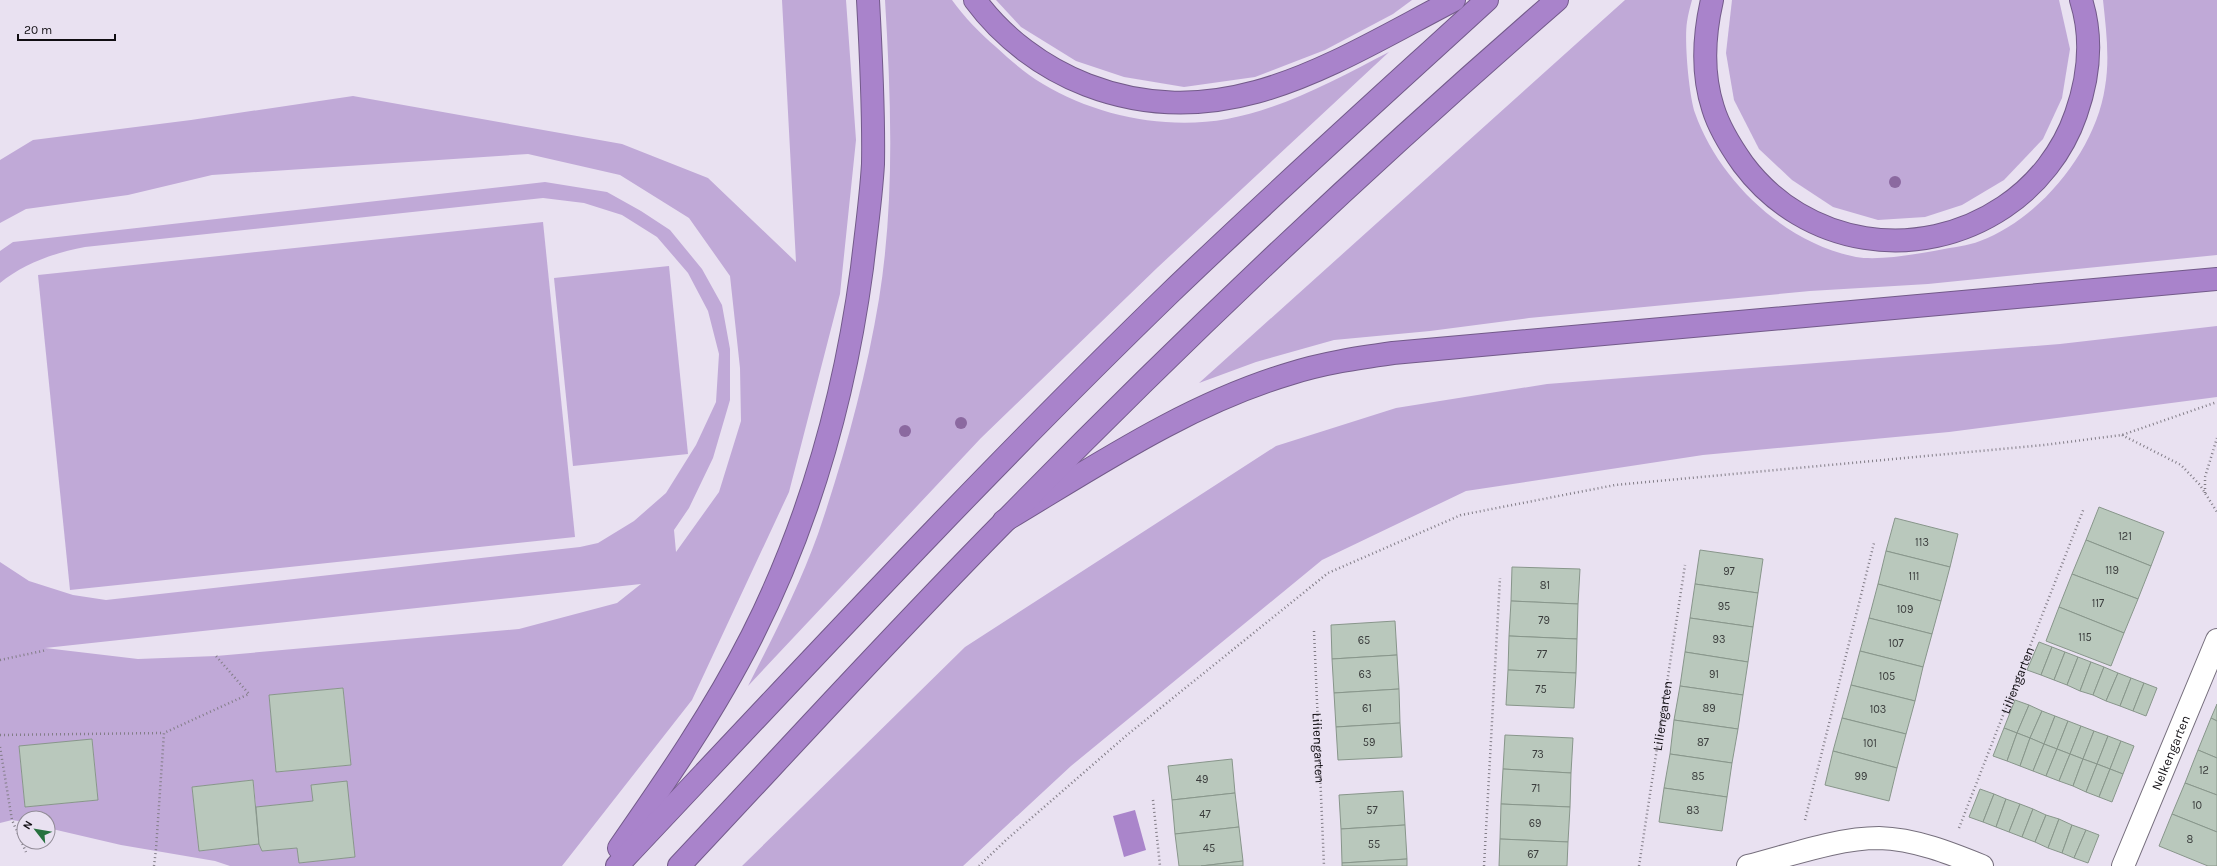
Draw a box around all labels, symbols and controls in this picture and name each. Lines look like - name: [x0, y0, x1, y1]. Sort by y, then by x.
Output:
- scale bar: [18, 16, 115, 42]
- text: 20 m: [24, 23, 52, 37]
- house number: 121: [2118, 530, 2132, 543]
- house number: 113: [1915, 536, 1929, 549]
- house number: 119: [2105, 564, 2119, 577]
- house number: 97: [1723, 565, 1735, 578]
- house number: 111: [1909, 570, 1919, 583]
- house number: 81: [1540, 579, 1550, 592]
- house number: 117: [2092, 597, 2104, 610]
- house number: 95: [1718, 600, 1730, 613]
- house number: 109: [1897, 603, 1913, 616]
- house number: 79: [1538, 614, 1550, 627]
- house number: 115: [2078, 631, 2092, 644]
- house number: 93: [1713, 633, 1725, 646]
- house number: 65: [1358, 634, 1370, 647]
- house number: 107: [1888, 637, 1904, 650]
- street label: Liliengarten: [1997, 644, 2037, 716]
- house number: 77: [1537, 648, 1547, 661]
- house number: 63: [1359, 668, 1371, 681]
- house number: 91: [1709, 668, 1719, 681]
- house number: 105: [1879, 670, 1895, 683]
- street label: Liliengarten: [1650, 680, 1675, 752]
- house number: 75: [1535, 683, 1547, 696]
- house number: 61: [1362, 702, 1372, 715]
- house number: 89: [1702, 702, 1716, 715]
- house number: 103: [1870, 703, 1886, 716]
- street label: Liliengarten: [1309, 712, 1327, 784]
- street label: Nelkengarten: [2148, 713, 2193, 792]
- house number: 59: [1363, 736, 1375, 749]
- house number: 87: [1697, 736, 1709, 749]
- house number: 101: [1863, 737, 1877, 750]
- house number: 73: [1532, 748, 1544, 761]
- house number: 12: [2199, 764, 2209, 777]
- house number: 85: [1692, 770, 1704, 783]
- house number: 99: [1855, 770, 1867, 783]
- house number: 49: [1196, 773, 1208, 786]
- house number: 71: [1532, 782, 1540, 795]
- house number: 10: [2192, 799, 2202, 812]
- house number: 57: [1366, 804, 1378, 817]
- house number: 83: [1686, 804, 1700, 817]
- house number: 47: [1199, 808, 1211, 821]
- north arrow: [16, 810, 56, 850]
- house number: 69: [1529, 817, 1541, 830]
- text: N: [20, 818, 35, 832]
- house number: 8: [2187, 833, 2194, 846]
- house number: 55: [1368, 838, 1380, 851]
- house number: 45: [1203, 842, 1215, 855]
- house number: 67: [1527, 848, 1539, 861]

